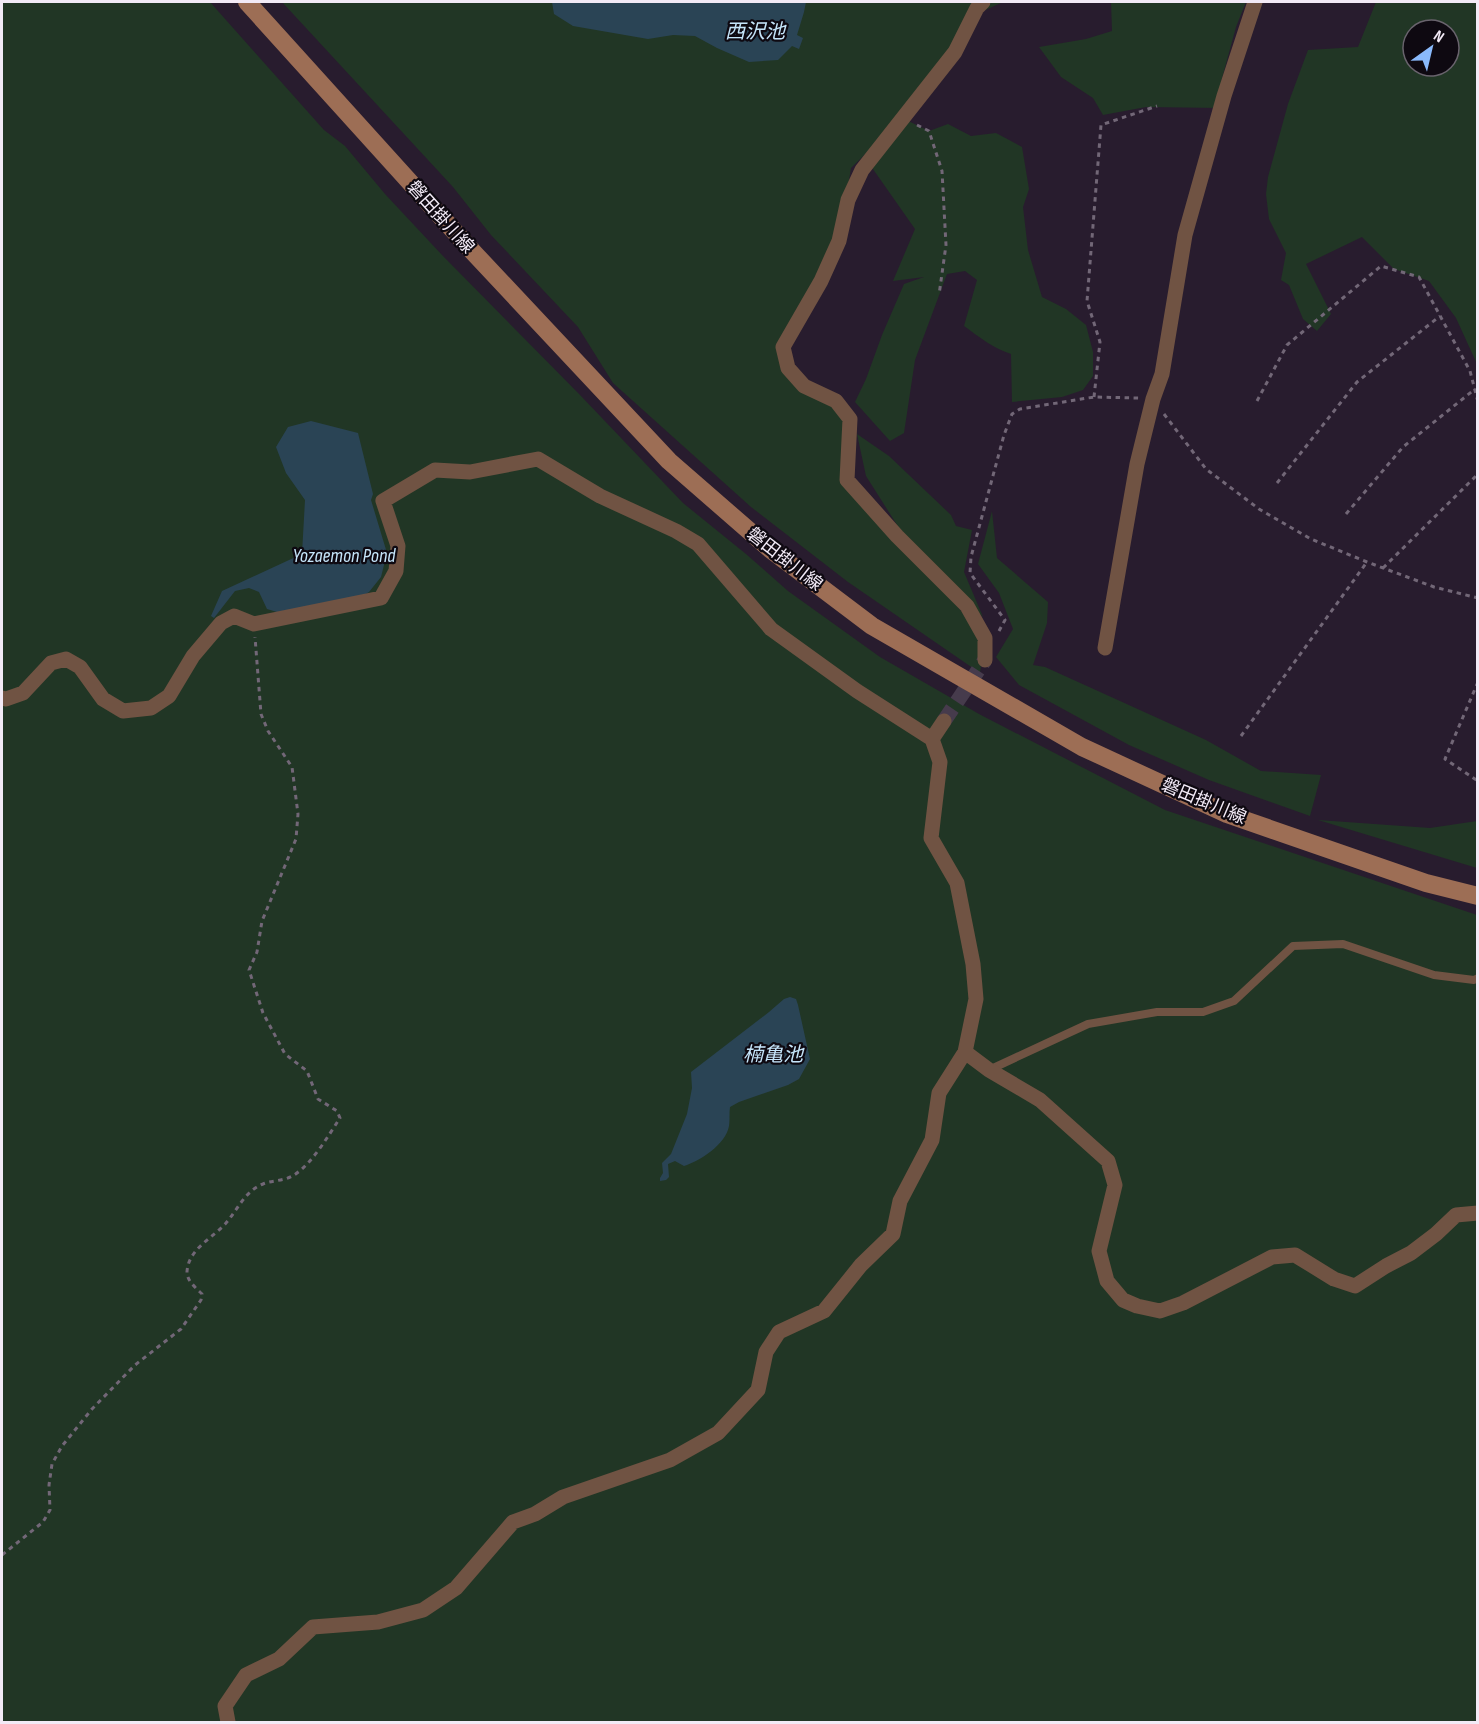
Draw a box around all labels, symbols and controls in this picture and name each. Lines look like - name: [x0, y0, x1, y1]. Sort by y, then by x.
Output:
- north arrow: [1401, 18, 1461, 78]
- water label: 西沢池: [725, 20, 787, 44]
- text: N: [1430, 27, 1447, 47]
- street label: 磐田掛川線: [403, 177, 479, 258]
- street label: 磐田掛川線: [743, 523, 827, 595]
- water label: Yozaemon Pond: [293, 544, 396, 568]
- street label: 磐田掛川線: [1158, 774, 1249, 829]
- water label: 楠亀池: [743, 1043, 805, 1067]

